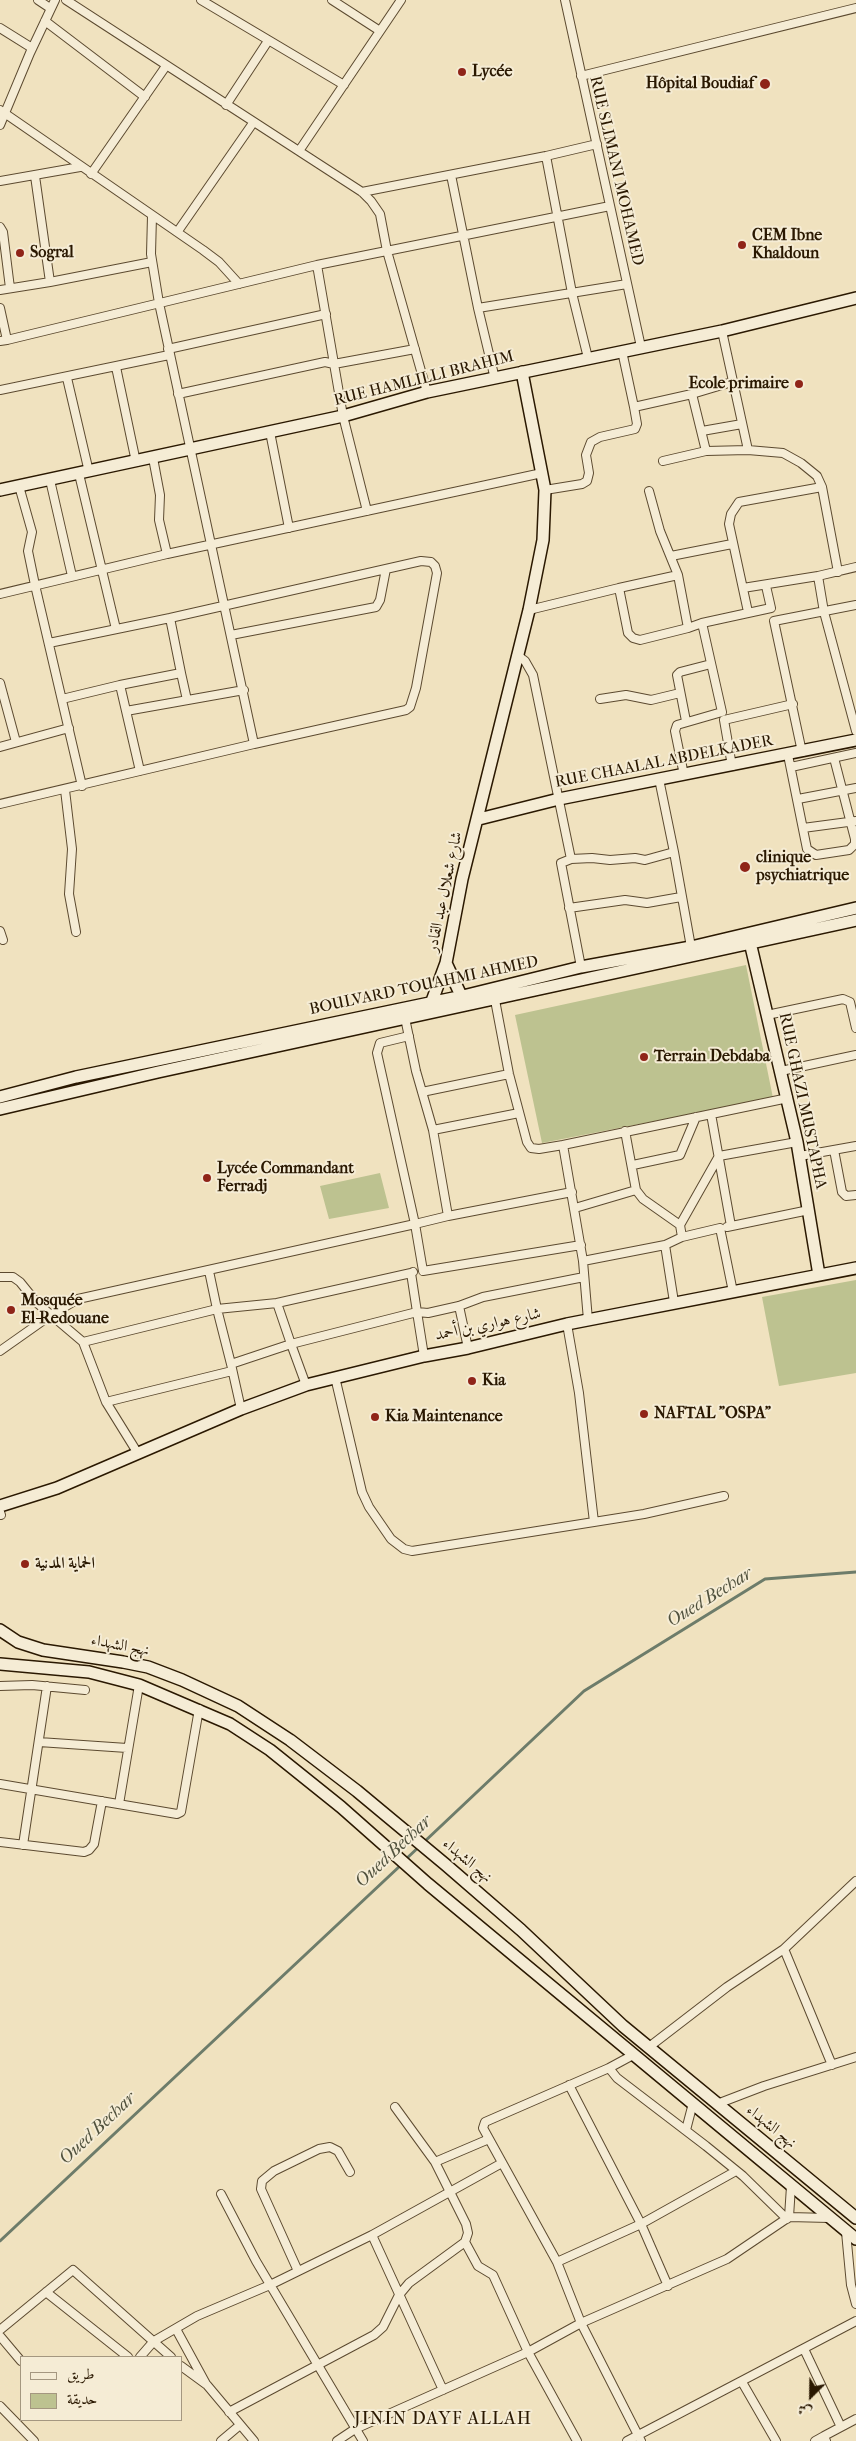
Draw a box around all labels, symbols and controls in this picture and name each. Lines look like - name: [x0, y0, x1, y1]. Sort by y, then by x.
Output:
- place label: Lycée: [472, 62, 512, 82]
- marker: Lycée: [456, 66, 468, 78]
- street label: RUE SLIMANI MOHAMED: [585, 74, 647, 268]
- place label: Hôpital Boudiaf: [646, 74, 754, 94]
- marker: Hôpital Boudiaf: [758, 77, 772, 91]
- place label: CEM Ibne Khaldoun: [752, 226, 822, 264]
- marker: CEM Ibne Khaldoun: [736, 239, 748, 251]
- place label: Sogral: [30, 243, 74, 263]
- marker: Sogral: [14, 247, 26, 259]
- street label: RUE HAMLILLI BRAHIM: [332, 347, 516, 411]
- place label: Ecole primaire: [688, 374, 789, 394]
- marker: Ecole primaire: [793, 378, 805, 390]
- street label: RUE CHAALAL ABDELKADER: [553, 731, 775, 793]
- street label: شارع شعلال عبد القادر: [423, 830, 467, 954]
- place label: clinique psychiatrique: [756, 848, 849, 886]
- marker: clinique psychiatrique: [738, 860, 752, 874]
- street label: BOULVARD TOUAHMI AHMED: [308, 952, 540, 1020]
- street label: RUE GHAZI MUSTAPHA: [774, 1011, 830, 1191]
- place label: Terrain Debdaba: [654, 1047, 770, 1067]
- marker: Terrain Debdaba: [638, 1051, 650, 1063]
- place label: Lycée Commandant Ferradj: [217, 1159, 354, 1197]
- marker: Lycée Commandant Ferradj: [201, 1172, 213, 1184]
- place label: Mosquée El-Redouane: [21, 1291, 109, 1329]
- marker: Mosquée El-Redouane: [5, 1304, 17, 1316]
- street label: شارع هواري بن أحمد: [433, 1304, 543, 1346]
- place label: Kia: [482, 1371, 506, 1391]
- marker: Kia: [466, 1375, 478, 1387]
- place label: NAFTAL "OSPA": [654, 1404, 771, 1424]
- place label: Kia Maintenance: [385, 1407, 503, 1427]
- marker: NAFTAL "OSPA": [638, 1408, 650, 1420]
- marker: Kia Maintenance: [369, 1411, 381, 1423]
- place label: الحماية المدنية: [35, 1554, 95, 1574]
- marker: الحماية المدنية: [19, 1558, 31, 1570]
- water label: Oued Bechar: [663, 1563, 757, 1633]
- street label: نهج الشهداء: [89, 1631, 151, 1661]
- water label: Oued Bechar: [351, 1811, 437, 1893]
- street label: نهج الشهداء: [438, 1835, 496, 1887]
- water label: Oued Bechar: [55, 2088, 141, 2170]
- street label: نهج الشهداء: [742, 2101, 800, 2153]
- legend: [20, 2356, 182, 2421]
- text: طريق: [67, 2365, 94, 2383]
- north arrow: [786, 2371, 836, 2421]
- text: حديقة: [67, 2390, 97, 2408]
- text: ش: [795, 2400, 815, 2421]
- district label: JININ DAYF ALLAH: [352, 2409, 534, 2431]

